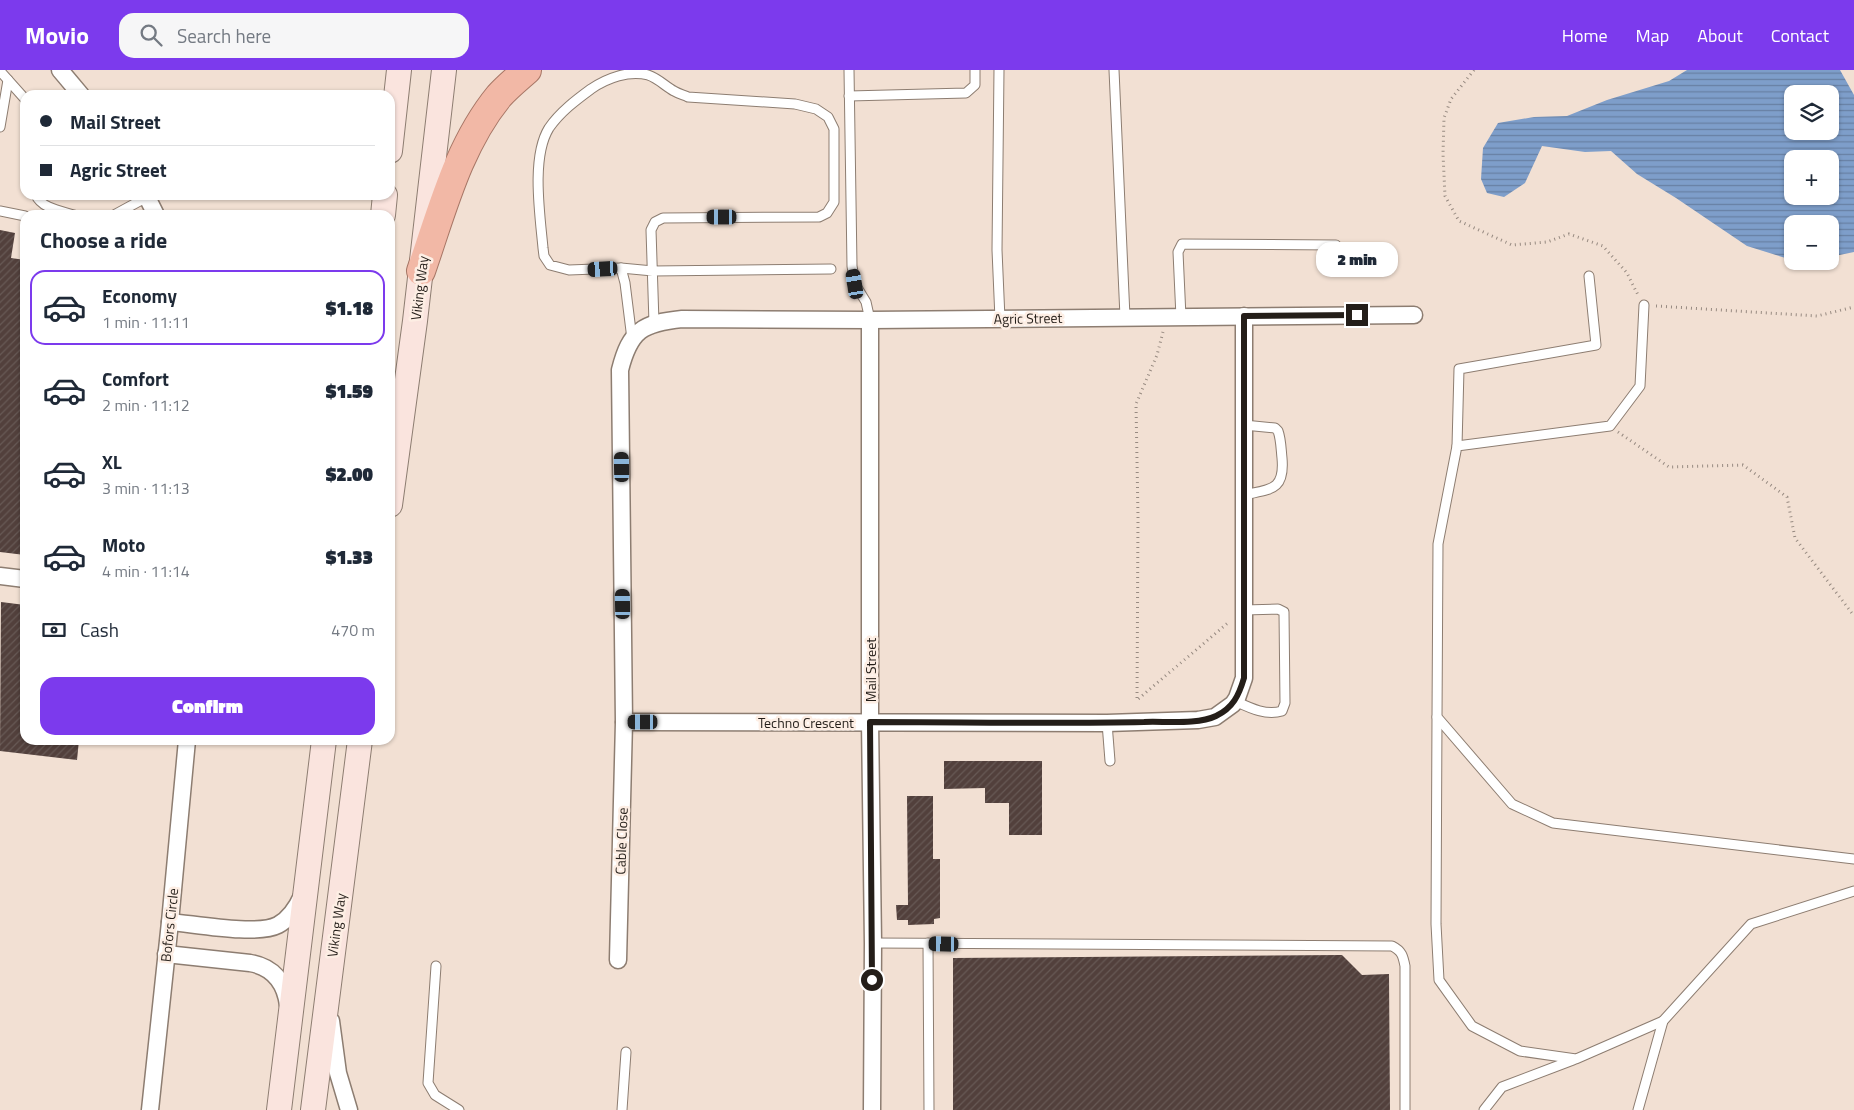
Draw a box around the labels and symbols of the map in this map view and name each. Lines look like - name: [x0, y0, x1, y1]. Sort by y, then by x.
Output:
- car: [707, 210, 737, 225]
- callout: 2 min: [1316, 242, 1398, 278]
- street label: Viking Way: [405, 254, 433, 321]
- car: [587, 261, 618, 277]
- car: [845, 268, 864, 300]
- route end: [1346, 304, 1368, 326]
- street label: Agric Street: [994, 307, 1063, 329]
- car: [614, 452, 629, 482]
- car: [615, 589, 630, 619]
- street label: Mail Street: [860, 638, 881, 702]
- street label: Techno Crescent: [758, 712, 854, 733]
- car: [628, 715, 658, 730]
- street label: Cable Close: [609, 807, 633, 875]
- street label: Bofors Circle: [155, 887, 183, 963]
- street label: Viking Way: [321, 891, 351, 958]
- car: [928, 936, 959, 952]
- route start: [861, 969, 883, 991]

